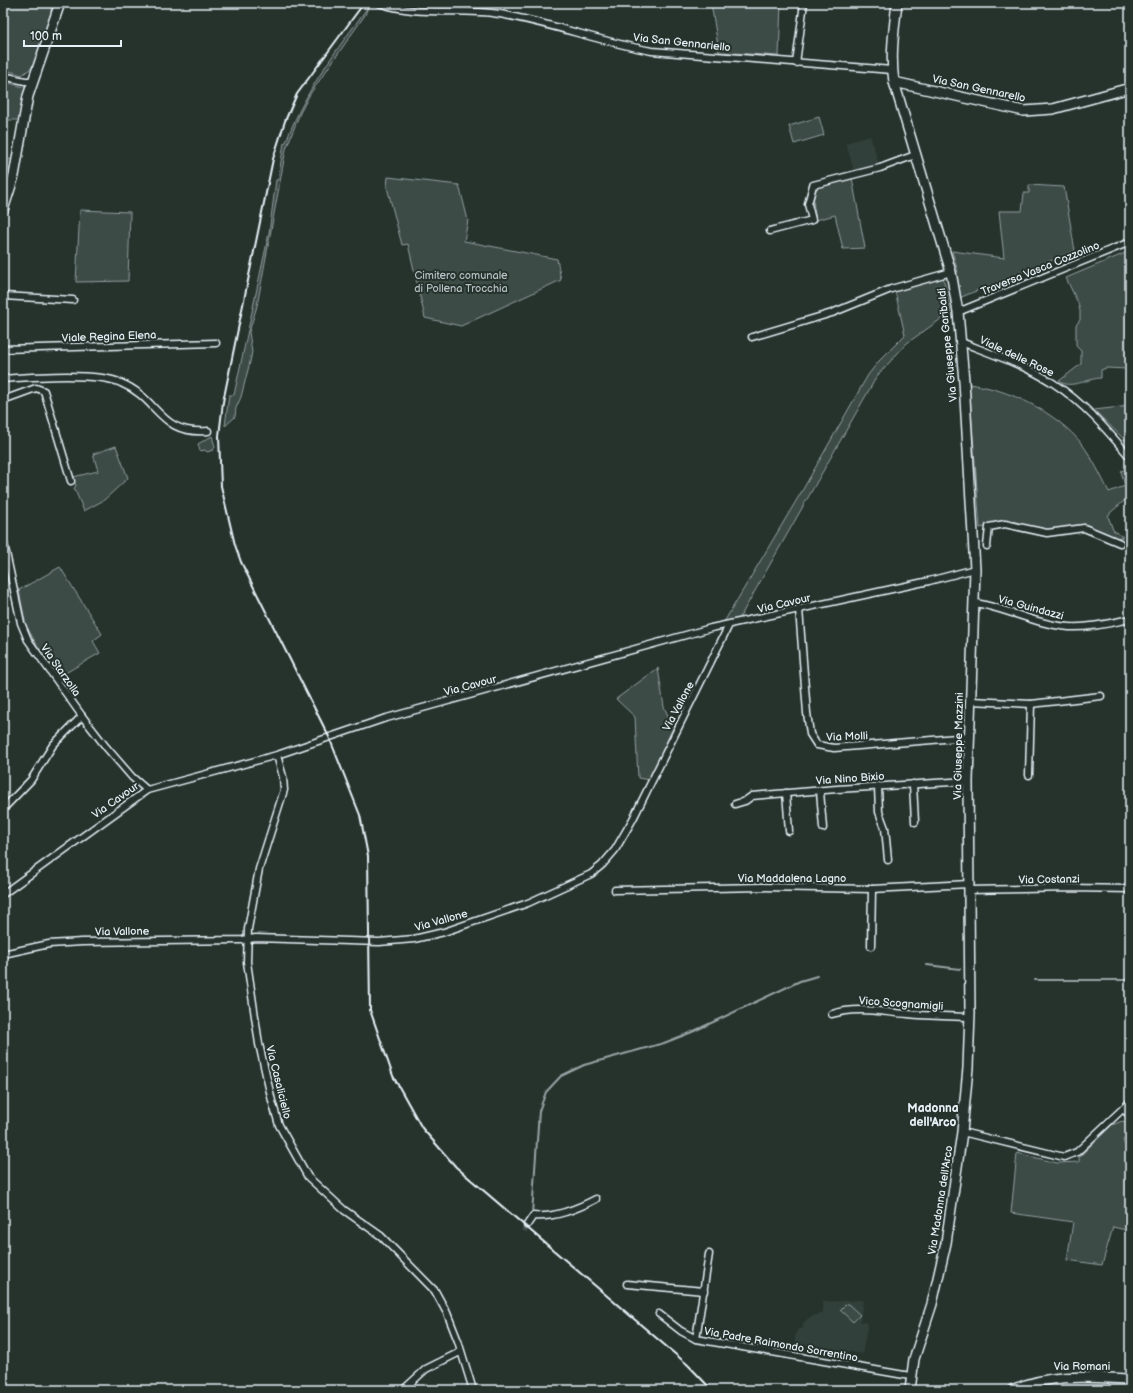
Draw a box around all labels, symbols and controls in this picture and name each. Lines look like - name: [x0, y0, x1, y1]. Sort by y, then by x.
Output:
- scale bar: [24, 22, 121, 48]
- text: 100 m: [30, 29, 62, 44]
- street label: Via San Gennariello: [633, 31, 731, 54]
- street label: Via San Gennarello: [931, 72, 1027, 105]
- street label: Traversa Vasca Cozzolino: [979, 239, 1101, 298]
- park label: Cimitero comunale di Pollena Trocchia: [414, 269, 508, 295]
- street label: Via Giuseppe Garibaldi: [935, 287, 960, 403]
- street label: Viale Regina Elena: [61, 328, 157, 345]
- street label: Viale delle Rose: [977, 334, 1057, 380]
- street label: Via Cavour: [756, 591, 813, 616]
- street label: Via Guindazzi: [997, 592, 1065, 622]
- street label: Via Starzolla: [38, 642, 83, 699]
- street label: Via Cavour: [442, 672, 499, 699]
- street label: Via Vallone: [660, 679, 697, 733]
- street label: Via Giuseppe Mazzini: [951, 692, 966, 800]
- street label: Via Molli: [826, 729, 868, 744]
- street label: Via Nino Bixio: [815, 770, 885, 787]
- street label: Via Cavour: [89, 779, 142, 821]
- street label: Via Maddalena Lagno: [738, 872, 846, 885]
- street label: Via Costanzi: [1018, 872, 1080, 887]
- street label: Via Vallone: [413, 907, 469, 934]
- street label: Via Vallone: [95, 925, 150, 938]
- street label: Vico Scognamigli: [858, 994, 944, 1013]
- street label: Via Casaliciello: [263, 1044, 294, 1120]
- district label: Madonna dell'Arco: [907, 1101, 959, 1130]
- street label: Via Madonna dell'Arco: [925, 1144, 956, 1256]
- street label: Via Padre Raimondo Sorrentino: [703, 1325, 859, 1364]
- street label: Via Romani: [1054, 1360, 1110, 1373]

